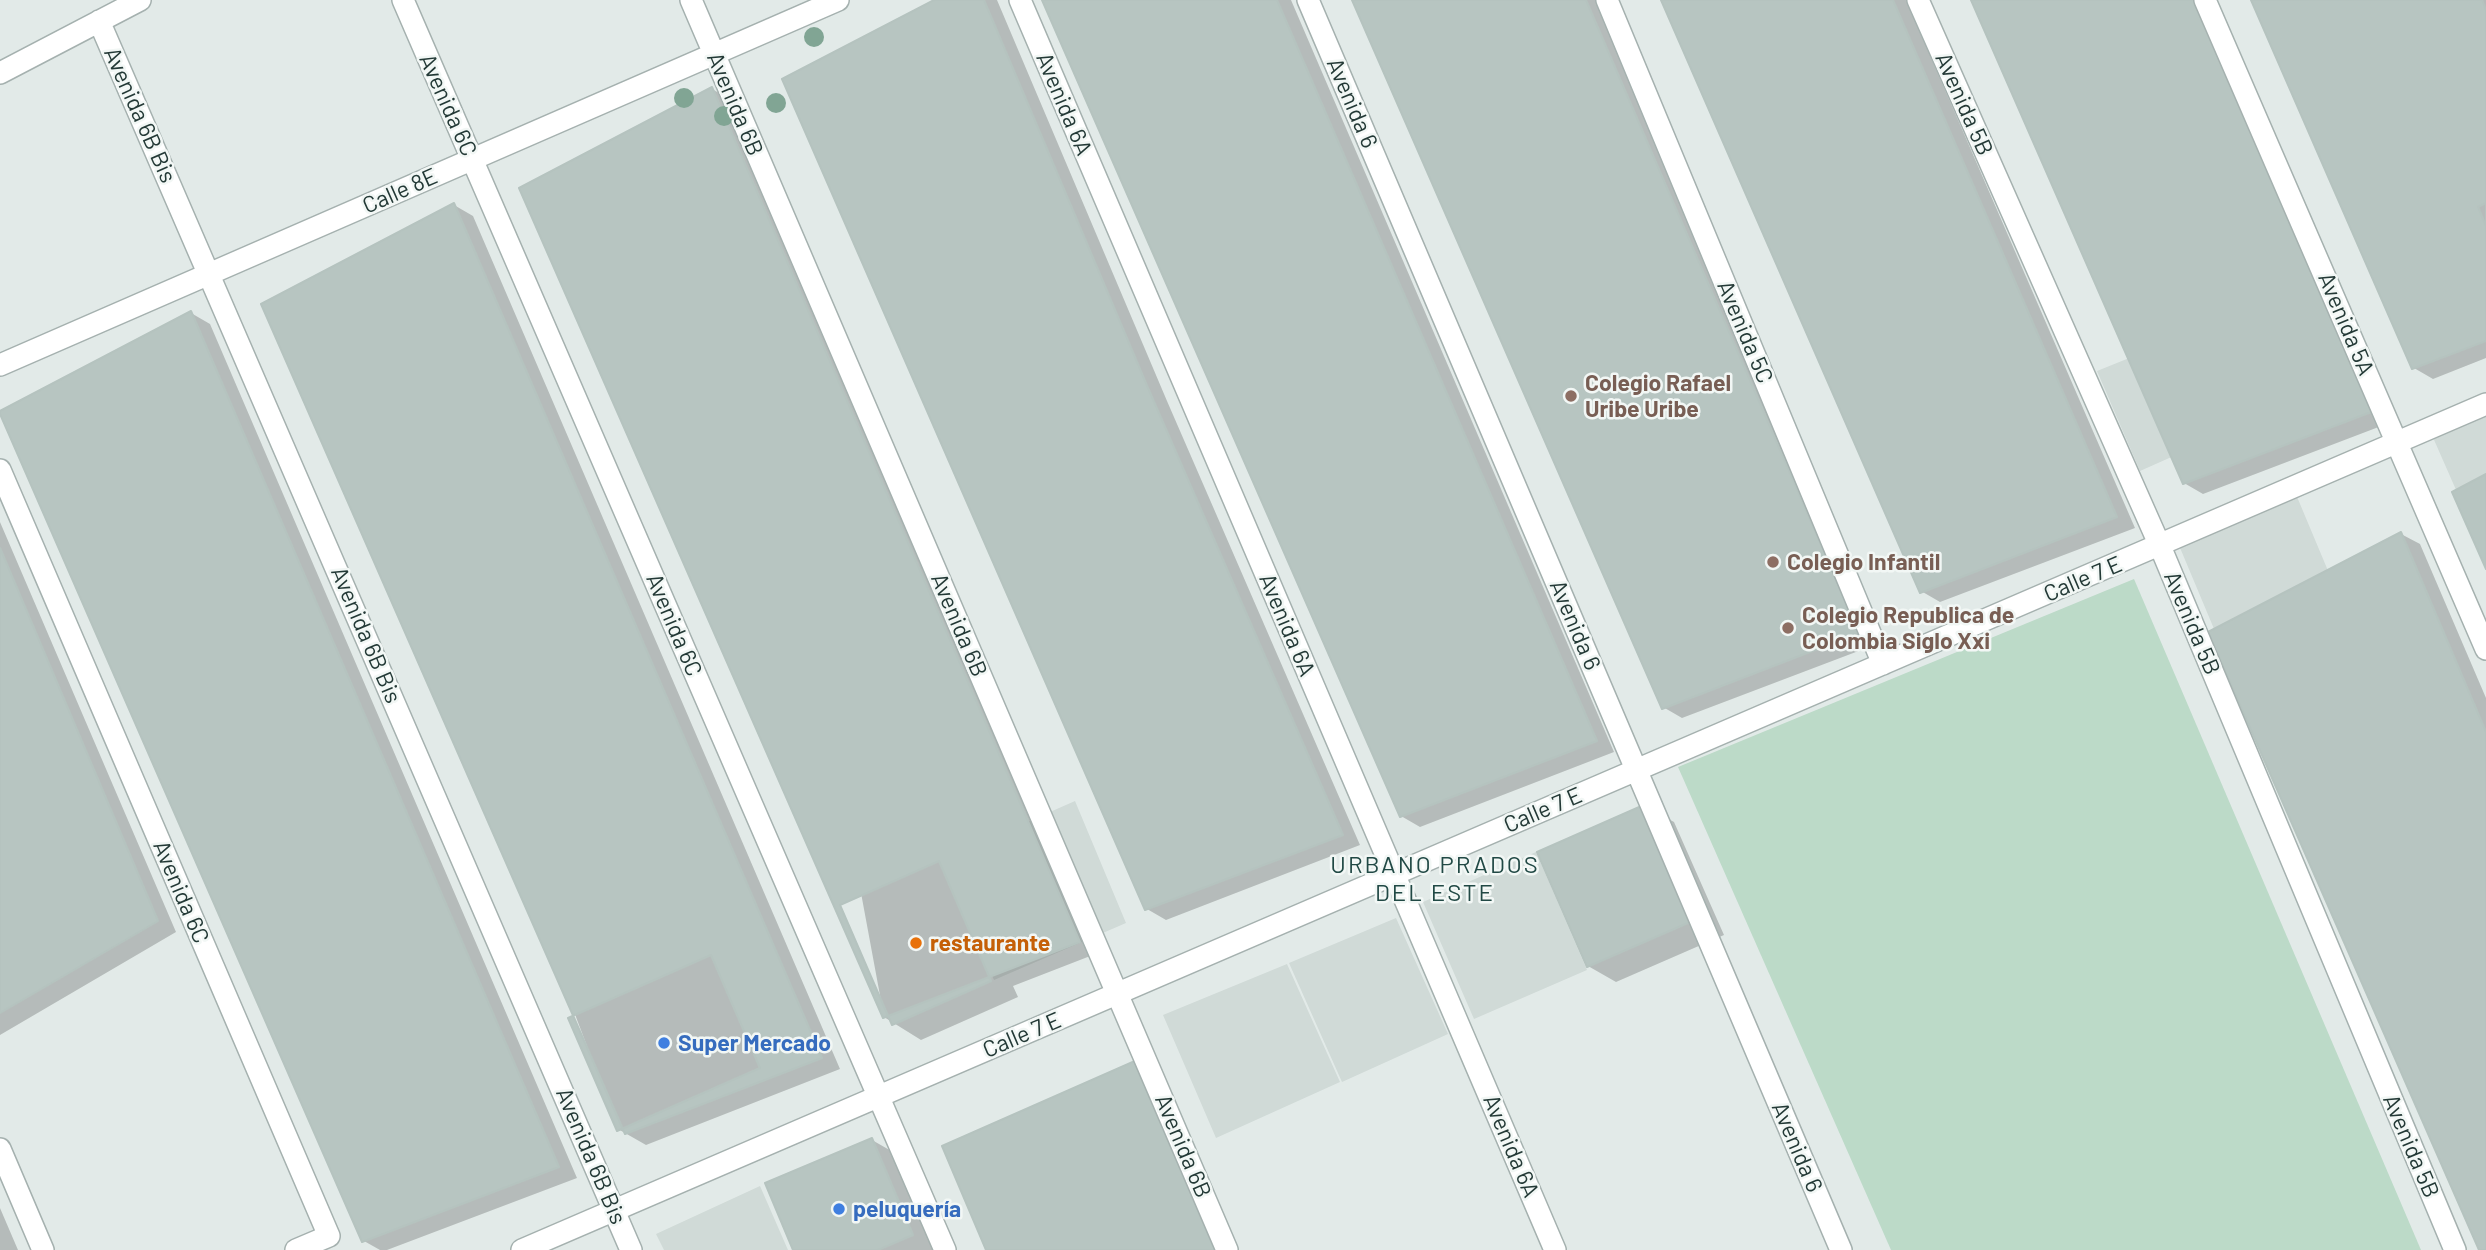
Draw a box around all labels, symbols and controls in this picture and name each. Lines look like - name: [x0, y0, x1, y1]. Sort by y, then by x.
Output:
- street label: Avenida 6B Bis: [98, 43, 182, 187]
- street label: Avenida 6B: [701, 48, 769, 160]
- street label: Avenida 6A: [1030, 48, 1098, 160]
- street label: Avenida 5B: [1929, 48, 1999, 160]
- street label: Avenida 6C: [413, 50, 483, 160]
- street label: Avenida 6: [1321, 54, 1383, 152]
- street label: Calle 8E: [358, 162, 442, 220]
- street label: Avenida 5A: [2312, 268, 2380, 380]
- street label: Avenida 5C: [1711, 276, 1779, 388]
- place label: Colegio Rafael Uribe Uribe: [1585, 369, 1731, 423]
- marker: Colegio Rafael Uribe Uribe: [1563, 388, 1579, 404]
- place label: Colegio Infantil: [1787, 548, 1940, 576]
- street label: Calle 7 E: [2040, 550, 2126, 608]
- marker: Colegio Infantil: [1765, 554, 1781, 570]
- street label: Avenida 6B Bis: [325, 563, 407, 707]
- street label: Avenida 5B: [2158, 567, 2226, 679]
- street label: Avenida 6C: [640, 569, 708, 681]
- street label: Avenida 6B: [925, 569, 993, 681]
- street label: Avenida 6A: [1253, 569, 1321, 681]
- street label: Avenida 6: [1544, 576, 1606, 674]
- place label: Colegio Republica de Colombia Siglo Xxi: [1802, 601, 2014, 655]
- marker: Colegio Republica de Colombia Siglo Xxi: [1780, 620, 1796, 636]
- street label: Calle 7 E: [1500, 781, 1586, 839]
- street label: Avenida 6C: [147, 836, 215, 948]
- district label: URBANO PRADOS DEL ESTE: [1332, 851, 1538, 907]
- place label: restaurante: [930, 929, 1050, 957]
- marker: restaurante: [908, 935, 924, 951]
- street label: Calle 7 E: [979, 1006, 1065, 1064]
- place label: Super Mercado: [678, 1029, 831, 1057]
- marker: Super Mercado: [656, 1035, 672, 1051]
- street label: Avenida 6B Bis: [550, 1084, 632, 1228]
- street label: Avenida 6B: [1149, 1090, 1217, 1202]
- street label: Avenida 6A: [1477, 1090, 1545, 1202]
- street label: Avenida 5B: [2377, 1090, 2445, 1202]
- street label: Avenida 6: [1766, 1098, 1828, 1196]
- place label: peluquería: [853, 1195, 961, 1223]
- marker: peluquería: [831, 1201, 847, 1217]

